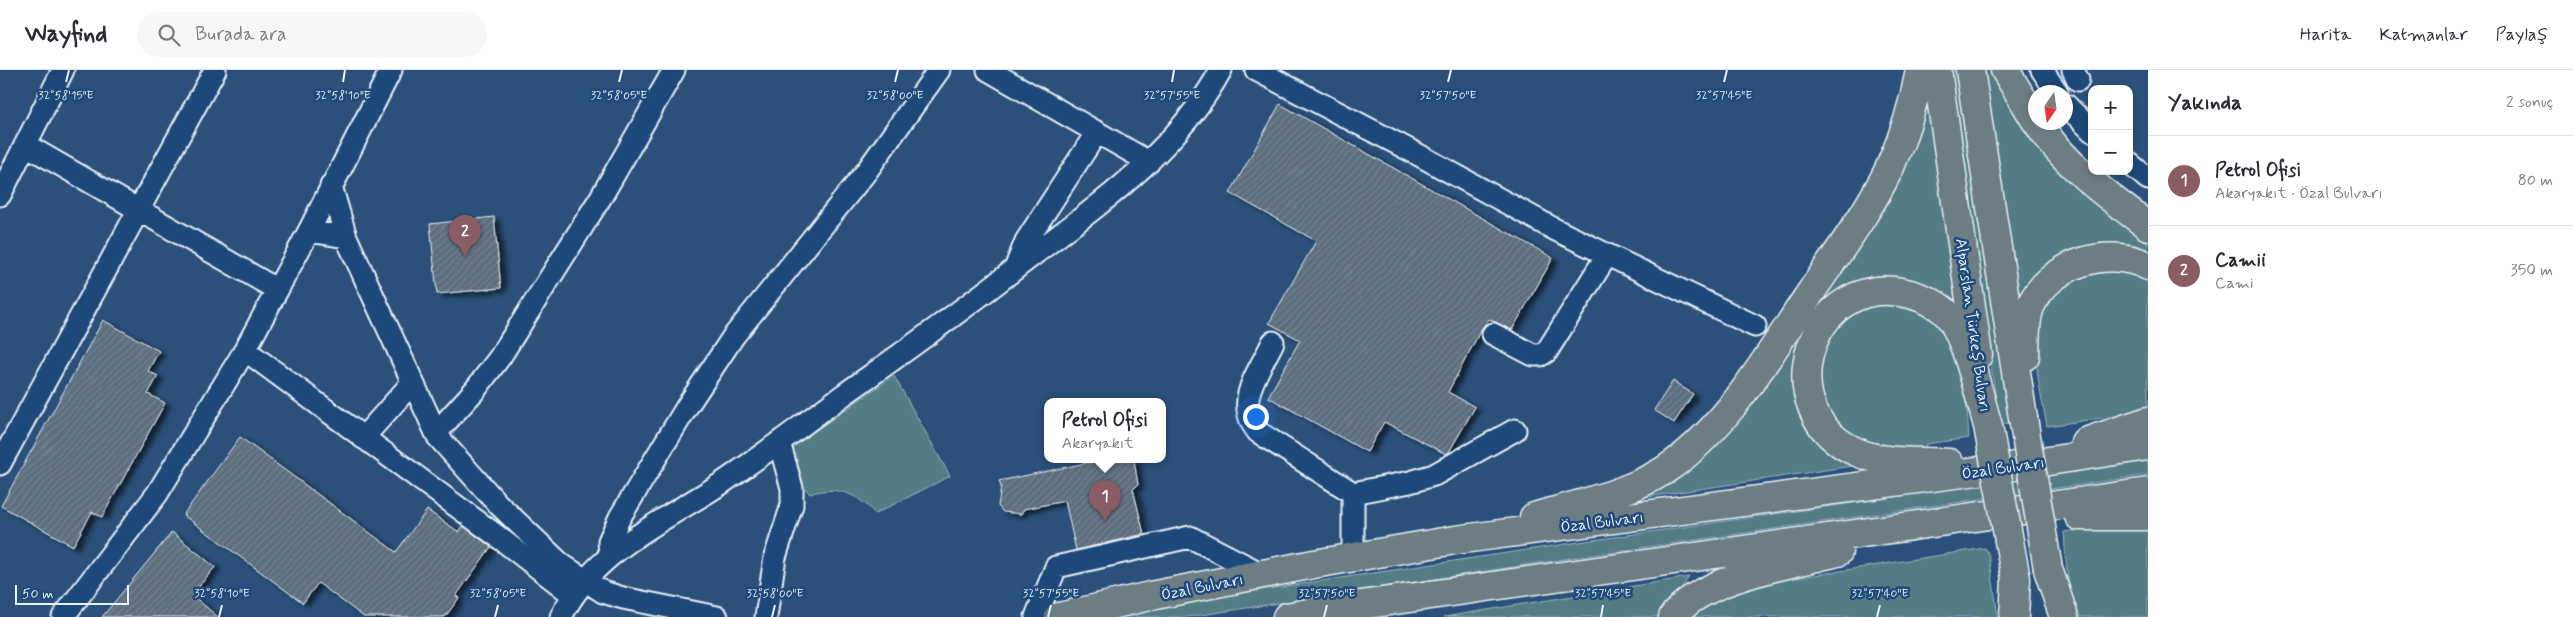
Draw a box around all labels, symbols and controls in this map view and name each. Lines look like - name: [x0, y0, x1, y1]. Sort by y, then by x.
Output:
- search box: [137, 12, 487, 57]
- text: Wayfind: [25, 19, 107, 50]
- icon: search: [155, 21, 183, 49]
- text: Burada ara: [195, 22, 286, 47]
- text: Harita: [2300, 23, 2351, 47]
- text: Katmanlar: [2379, 23, 2468, 47]
- text: Paylaş: [2496, 23, 2548, 47]
- north arrow: [2028, 85, 2073, 130]
- map controls: [2088, 85, 2133, 175]
- button: +: [2088, 85, 2133, 130]
- text: 32°58'15"E: [38, 88, 94, 104]
- text: 32°58'10"E: [315, 88, 371, 104]
- text: 32°58'05"E: [591, 88, 647, 104]
- text: 32°58'00"E: [866, 88, 924, 104]
- text: 32°57'55"E: [1144, 88, 1200, 104]
- text: 32°57'50"E: [1419, 88, 1477, 104]
- text: 32°57'45"E: [1696, 88, 1752, 104]
- text: Yakında: [2168, 89, 2242, 117]
- text: 2 sonuç: [2506, 92, 2553, 113]
- button: −: [2088, 130, 2133, 175]
- text: Petrol Ofisi: [2215, 158, 2302, 183]
- text: 1: [2180, 170, 2188, 191]
- text: 80 m: [2518, 170, 2553, 191]
- text: Akaryakıt · Özal Bulvarı: [2215, 183, 2383, 204]
- pin: 2: [449, 215, 481, 256]
- street label: Alparslan Türkeş Bulvarı: [1950, 237, 1995, 414]
- text: Camii: [2215, 248, 2266, 273]
- text: 2: [2180, 260, 2188, 281]
- text: 350 m: [2511, 260, 2553, 281]
- text: Cami: [2215, 273, 2254, 294]
- popup: [1044, 398, 1166, 463]
- your location: [1243, 404, 1269, 430]
- text: Petrol Ofisi: [1062, 408, 1148, 433]
- text: Akaryakıt: [1062, 433, 1134, 454]
- street label: Özal Bulvarı: [1960, 452, 2046, 485]
- pin: 1: [1089, 480, 1121, 521]
- street label: Özal Bulvarı: [1559, 507, 1645, 538]
- street label: Özal Bulvarı: [1159, 569, 1245, 606]
- scale bar: [15, 582, 129, 605]
- text: 50 m: [22, 585, 53, 603]
- text: 32°58'10"E: [194, 586, 250, 602]
- text: 32°58'05"E: [470, 586, 526, 602]
- text: 32°58'00"E: [746, 586, 804, 602]
- text: 32°57'55"E: [1023, 586, 1079, 602]
- text: 32°57'50"E: [1298, 586, 1356, 602]
- text: 32°57'45"E: [1575, 586, 1631, 602]
- text: 32°57'40"E: [1852, 586, 1908, 602]

